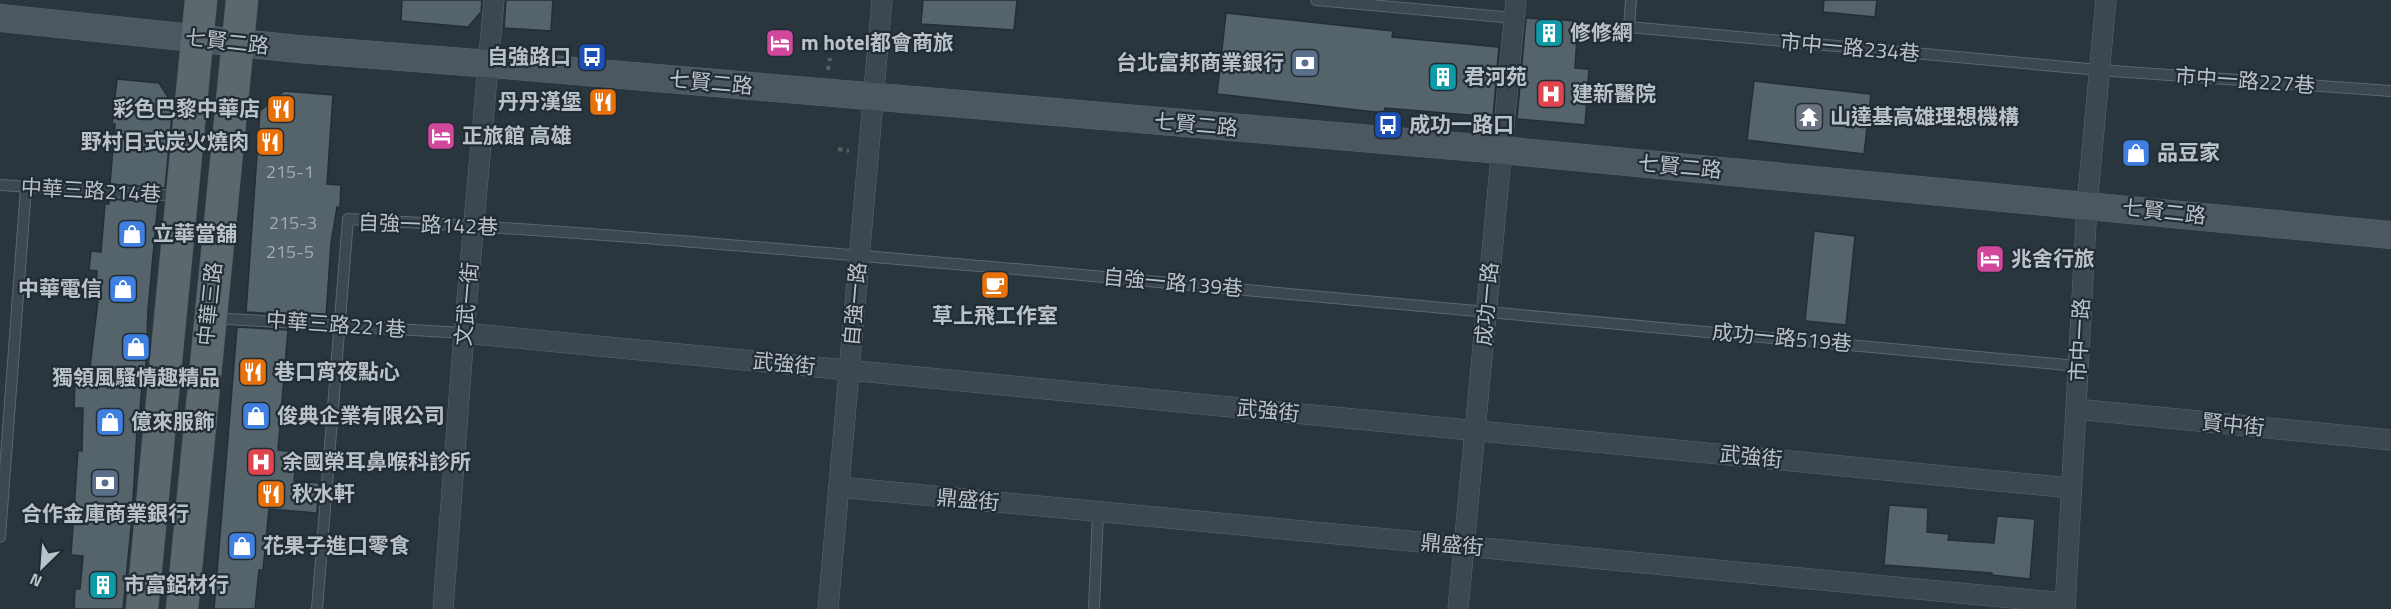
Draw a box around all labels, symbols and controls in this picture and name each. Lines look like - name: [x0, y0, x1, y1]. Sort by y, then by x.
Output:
- place label: 修修網: [1570, 16, 1633, 48]
- building icon: 修修網: [1533, 17, 1565, 49]
- street label: 七賢二路: [184, 21, 271, 61]
- street label: 市中一路234巷: [1779, 25, 1921, 69]
- place label: m hotel都會商旅: [801, 26, 954, 58]
- hotel icon: m hotel都會商旅: [764, 27, 796, 59]
- place label: 自強路口: [487, 40, 571, 72]
- bus stop icon: 自強路口: [576, 41, 608, 73]
- place label: 台北富邦商業銀行: [1116, 46, 1284, 78]
- bank icon: 台北富邦商業銀行: [1289, 47, 1321, 79]
- street label: 市中一路227巷: [2174, 59, 2316, 101]
- place label: 君河苑: [1464, 60, 1527, 92]
- building icon: 君河苑: [1427, 61, 1459, 93]
- street label: 七賢二路: [668, 62, 754, 102]
- place label: 建新醫院: [1572, 77, 1656, 109]
- hospital icon: 建新醫院: [1535, 78, 1567, 110]
- place label: 丹丹漢堡: [498, 85, 582, 117]
- restaurant icon: 丹丹漢堡: [587, 86, 619, 118]
- place label: 彩色巴黎中華店: [113, 92, 260, 124]
- restaurant icon: 彩色巴黎中華店: [265, 93, 297, 125]
- place label: 山達基高雄理想機構: [1830, 100, 2019, 132]
- temple icon: 山達基高雄理想機構: [1793, 101, 1825, 133]
- street label: 七賢二路: [1153, 104, 1239, 144]
- place label: 成功一路口: [1409, 108, 1514, 140]
- bus stop icon: 成功一路口: [1372, 109, 1404, 141]
- place label: 正旅館 高雄: [462, 119, 572, 151]
- hotel icon: 正旅館 高雄: [425, 120, 457, 152]
- place label: 野村日式炭火燒肉: [81, 125, 249, 157]
- restaurant icon: 野村日式炭火燒肉: [254, 126, 286, 158]
- place label: 品豆家: [2157, 136, 2220, 168]
- shop icon: 品豆家: [2120, 137, 2152, 169]
- street label: 七賢二路: [1637, 146, 1723, 186]
- house number: 215-1: [266, 158, 314, 185]
- street label: 中華三路214巷: [20, 170, 162, 210]
- street label: 七賢二路: [2121, 191, 2208, 231]
- street label: 自強一路142巷: [357, 206, 499, 242]
- house number: 215-3: [269, 209, 317, 236]
- place label: 立華當舖: [153, 217, 237, 249]
- shop icon: 立華當舖: [116, 218, 148, 250]
- house number: 215-5: [266, 238, 314, 265]
- place label: 兆舍行旅: [2011, 242, 2095, 274]
- hotel icon: 兆舍行旅: [1974, 243, 2006, 275]
- street label: 中華三路: [189, 260, 229, 347]
- street label: 自強一路139巷: [1102, 260, 1244, 304]
- street label: 文武一街: [446, 261, 486, 347]
- street label: 自強一路: [834, 261, 874, 347]
- street label: 成功一路: [1466, 261, 1506, 347]
- cafe icon: 草上飛工作室: [979, 269, 1011, 301]
- place label: 中華電信: [18, 272, 102, 304]
- shop icon: 中華電信: [107, 273, 139, 305]
- street label: 市中一路: [2061, 297, 2097, 383]
- place label: 草上飛工作室: [932, 299, 1058, 331]
- street label: 中華三路221巷: [265, 303, 407, 345]
- street label: 成功一路519巷: [1711, 315, 1853, 359]
- shop icon: 獨領風騷情趣精品: [120, 331, 152, 363]
- street label: 武強街: [751, 344, 817, 382]
- place label: 巷口宵夜點心: [274, 355, 400, 387]
- restaurant icon: 巷口宵夜點心: [237, 356, 269, 388]
- place label: 獨領風騷情趣精品: [52, 361, 220, 393]
- street label: 武強街: [1235, 391, 1301, 429]
- place label: 俊典企業有限公司: [277, 399, 445, 431]
- shop icon: 俊典企業有限公司: [240, 400, 272, 432]
- place label: 億來服飾: [131, 405, 215, 437]
- street label: 賢中街: [2200, 405, 2266, 443]
- shop icon: 億來服飾: [94, 406, 126, 438]
- street label: 武強街: [1718, 437, 1784, 475]
- place label: 余國榮耳鼻喉科診所: [282, 445, 471, 477]
- hospital icon: 余國榮耳鼻喉科診所: [245, 446, 277, 478]
- bank icon: 合作金庫商業銀行: [89, 467, 121, 499]
- place label: 秋水軒: [292, 477, 355, 509]
- restaurant icon: 秋水軒: [255, 478, 287, 510]
- street label: 鼎盛街: [935, 480, 1001, 518]
- place label: 合作金庫商業銀行: [21, 497, 189, 529]
- street label: 鼎盛街: [1419, 525, 1485, 563]
- place label: 花果子進口零食: [263, 529, 410, 561]
- shop icon: 花果子進口零食: [226, 530, 258, 562]
- north arrow: [12, 537, 72, 597]
- text: N: [26, 567, 46, 594]
- place label: 市富鋁材行: [124, 568, 229, 600]
- building icon: 市富鋁材行: [87, 569, 119, 601]

